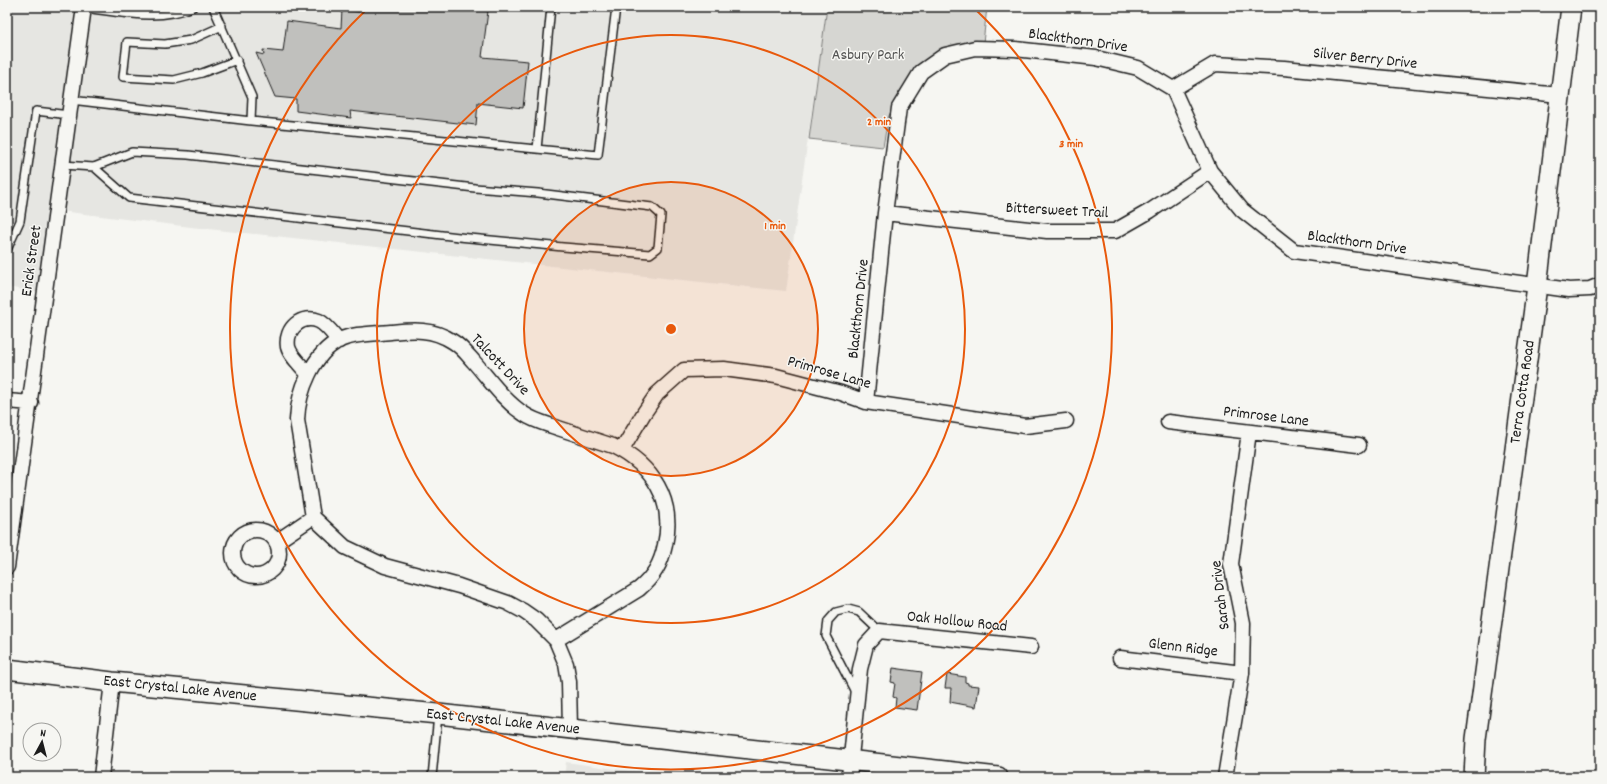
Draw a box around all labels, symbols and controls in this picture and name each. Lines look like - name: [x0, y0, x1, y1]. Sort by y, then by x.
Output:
- street label: Blackthorn Drive: [1027, 23, 1129, 59]
- street label: Silver Berry Drive: [1312, 42, 1418, 76]
- park label: Asbury Park: [832, 44, 904, 67]
- text: 2 min: [867, 114, 891, 131]
- text: 3 min: [1059, 136, 1083, 153]
- street label: Bittersweet Trail: [1005, 197, 1109, 225]
- text: 1 min: [764, 218, 786, 235]
- street label: Erick Street: [16, 224, 48, 298]
- street label: Blackthorn Drive: [1306, 225, 1408, 261]
- street label: Blackthorn Drive: [842, 258, 876, 360]
- centre of rings: [664, 322, 678, 336]
- street label: Talcott Drive: [465, 329, 535, 401]
- street label: Terra Cotta Road: [1504, 339, 1542, 445]
- street label: Primrose Lane: [784, 350, 874, 396]
- street label: Primrose Lane: [1222, 400, 1310, 434]
- street label: Sarah Drive: [1205, 559, 1237, 631]
- street label: Oak Hollow Road: [906, 605, 1008, 639]
- street label: Glenn Ridge: [1147, 632, 1219, 664]
- street label: East Crystal Lake Avenue: [102, 670, 258, 708]
- street label: East Crystal Lake Avenue: [425, 703, 581, 741]
- north arrow: [22, 722, 62, 762]
- text: N: [39, 726, 47, 742]

